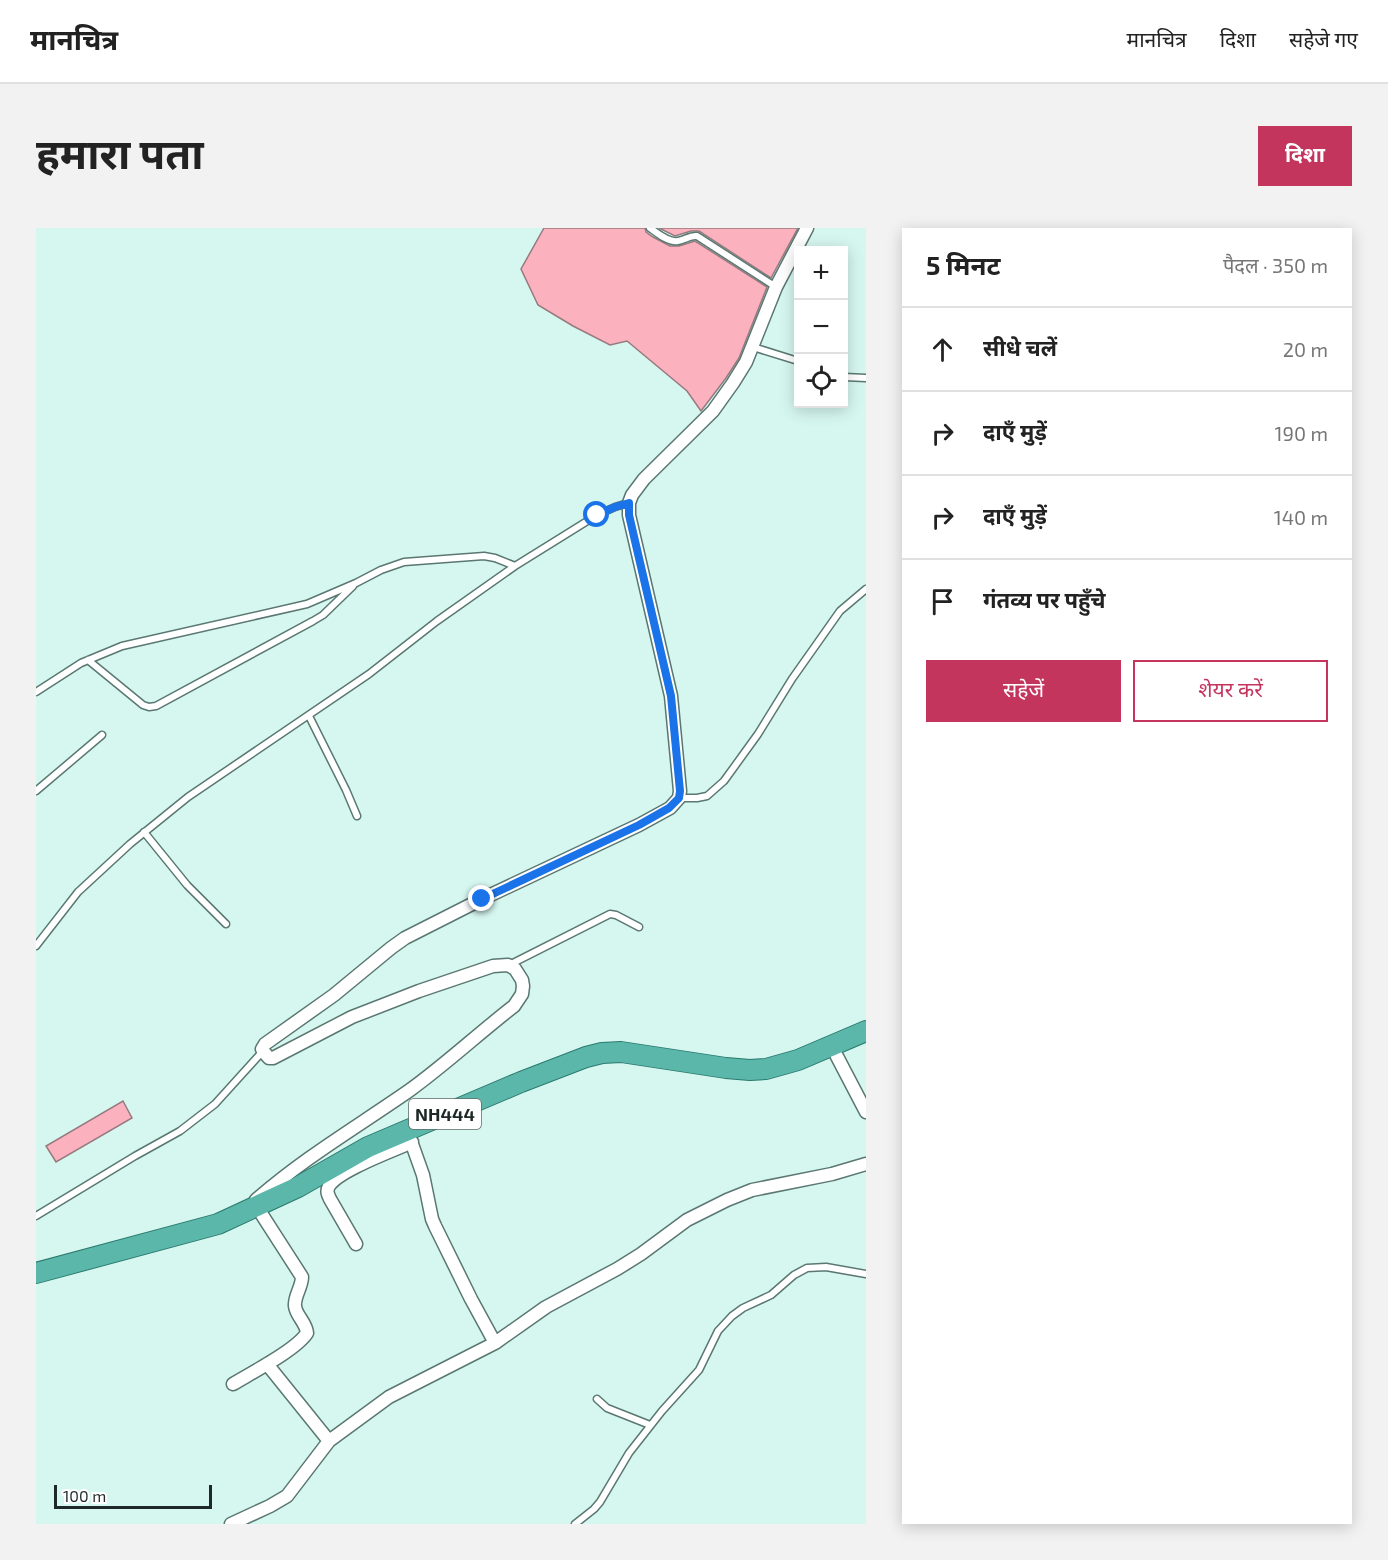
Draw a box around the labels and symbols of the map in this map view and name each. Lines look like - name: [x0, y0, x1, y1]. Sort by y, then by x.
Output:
- route start: [583, 501, 609, 527]
- route end: [468, 885, 494, 911]
- road number: NH444: [409, 1099, 481, 1129]
- scale bar: [54, 1482, 212, 1510]

